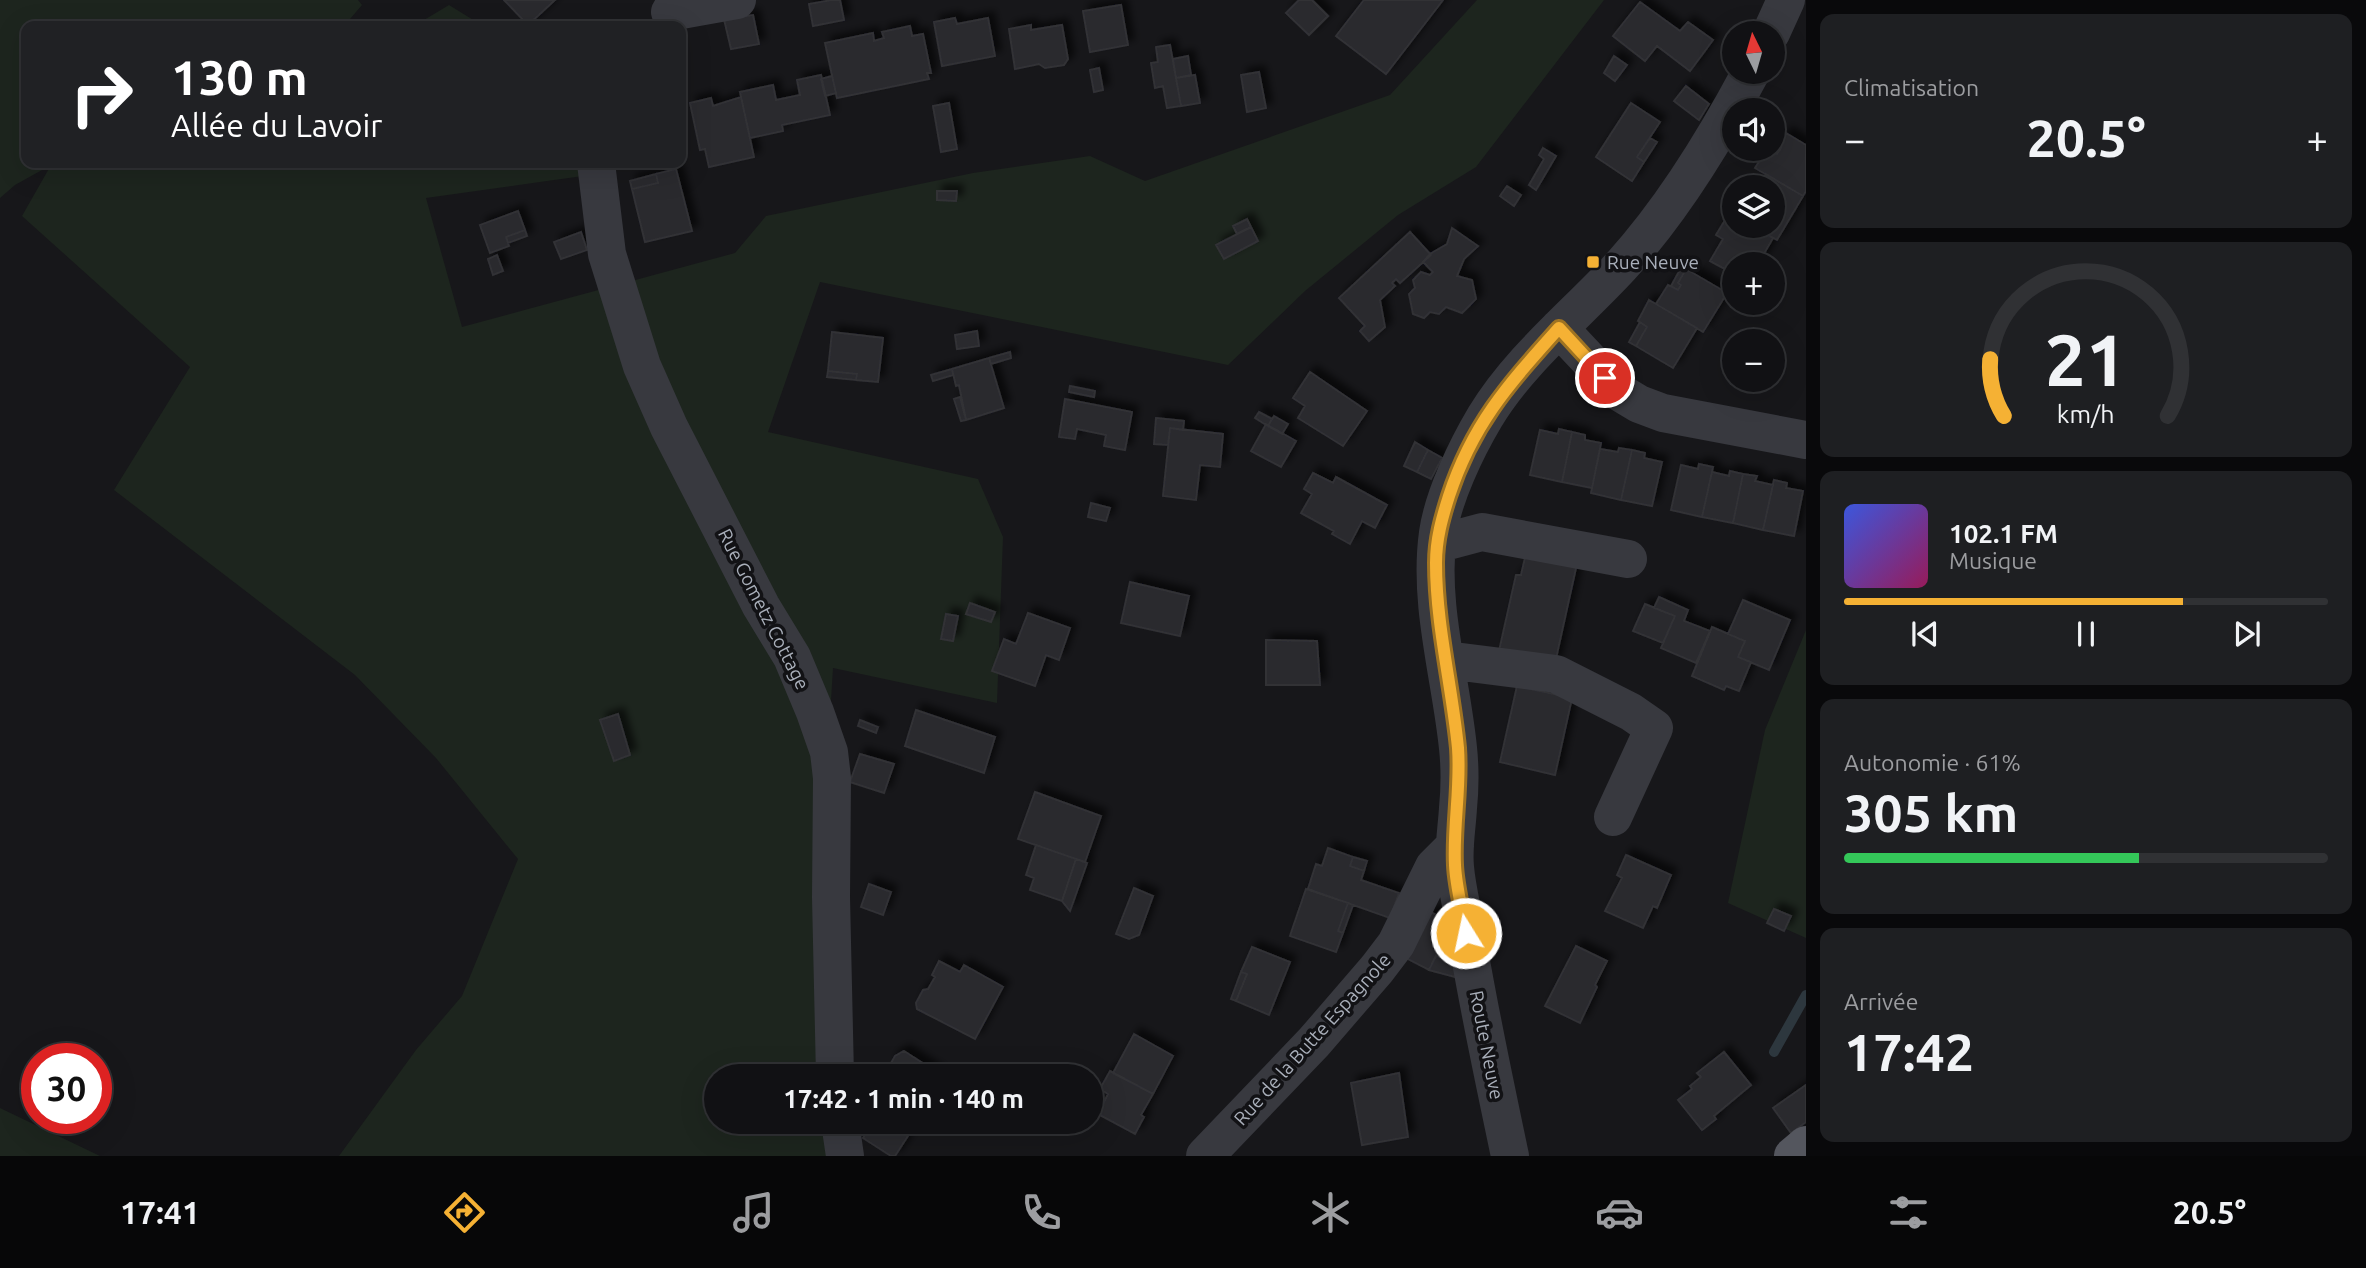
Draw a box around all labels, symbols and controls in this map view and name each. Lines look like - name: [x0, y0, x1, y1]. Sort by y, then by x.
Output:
- north arrow: [1722, 21, 1785, 84]
- map controls: [1722, 21, 1785, 392]
- icon: right: [56, 49, 147, 140]
- text: 130 m: [171, 49, 308, 104]
- text: Climatisation: [1844, 75, 1979, 100]
- button: sound: [1722, 98, 1785, 161]
- text: Allée du Lavoir: [171, 107, 382, 143]
- text: 20.5°: [2026, 109, 2146, 167]
- text: −: [1844, 118, 1865, 160]
- text: +: [2307, 118, 2328, 160]
- button: layers: [1722, 175, 1785, 238]
- place label: Rue Neuve: [1607, 251, 1699, 273]
- button: +: [1722, 252, 1785, 315]
- marker: Rue Neuve: [1585, 254, 1601, 270]
- text: 21: [2045, 318, 2127, 400]
- button: −: [1722, 329, 1785, 392]
- pin: [1575, 348, 1635, 408]
- icon: arrive: [1586, 359, 1624, 397]
- text: km/h: [2057, 399, 2115, 427]
- text: 102.1 FM: [1949, 519, 2058, 548]
- street label: Rue Gometz Cottage: [714, 525, 814, 693]
- text: Musique: [1949, 548, 2037, 573]
- icon: previous: [1906, 615, 1944, 653]
- icon: pause: [2067, 615, 2105, 653]
- icon: next: [2228, 615, 2266, 653]
- text: Autonomie · 61%: [1844, 750, 2021, 775]
- text: 305 km: [1844, 784, 2018, 842]
- position arrow: [1429, 896, 1503, 970]
- street label: Rue de la Butte Espagnole: [1229, 949, 1395, 1129]
- street label: Route Neuve: [1466, 989, 1508, 1101]
- text: Arrivée: [1844, 989, 1919, 1014]
- text: 17:42: [1844, 1023, 1974, 1081]
- speed limit sign: 30: [21, 1043, 112, 1134]
- text: 17:42 · 1 min · 140 m: [783, 1084, 1024, 1113]
- icon: directions: [440, 1188, 489, 1237]
- icon: music: [729, 1188, 778, 1237]
- icon: phone: [1017, 1188, 1066, 1237]
- icon: climate: [1306, 1188, 1355, 1237]
- icon: car: [1595, 1188, 1644, 1237]
- icon: filters: [1884, 1188, 1933, 1237]
- text: 17:41: [120, 1194, 200, 1230]
- text: 20.5°: [2173, 1194, 2246, 1230]

